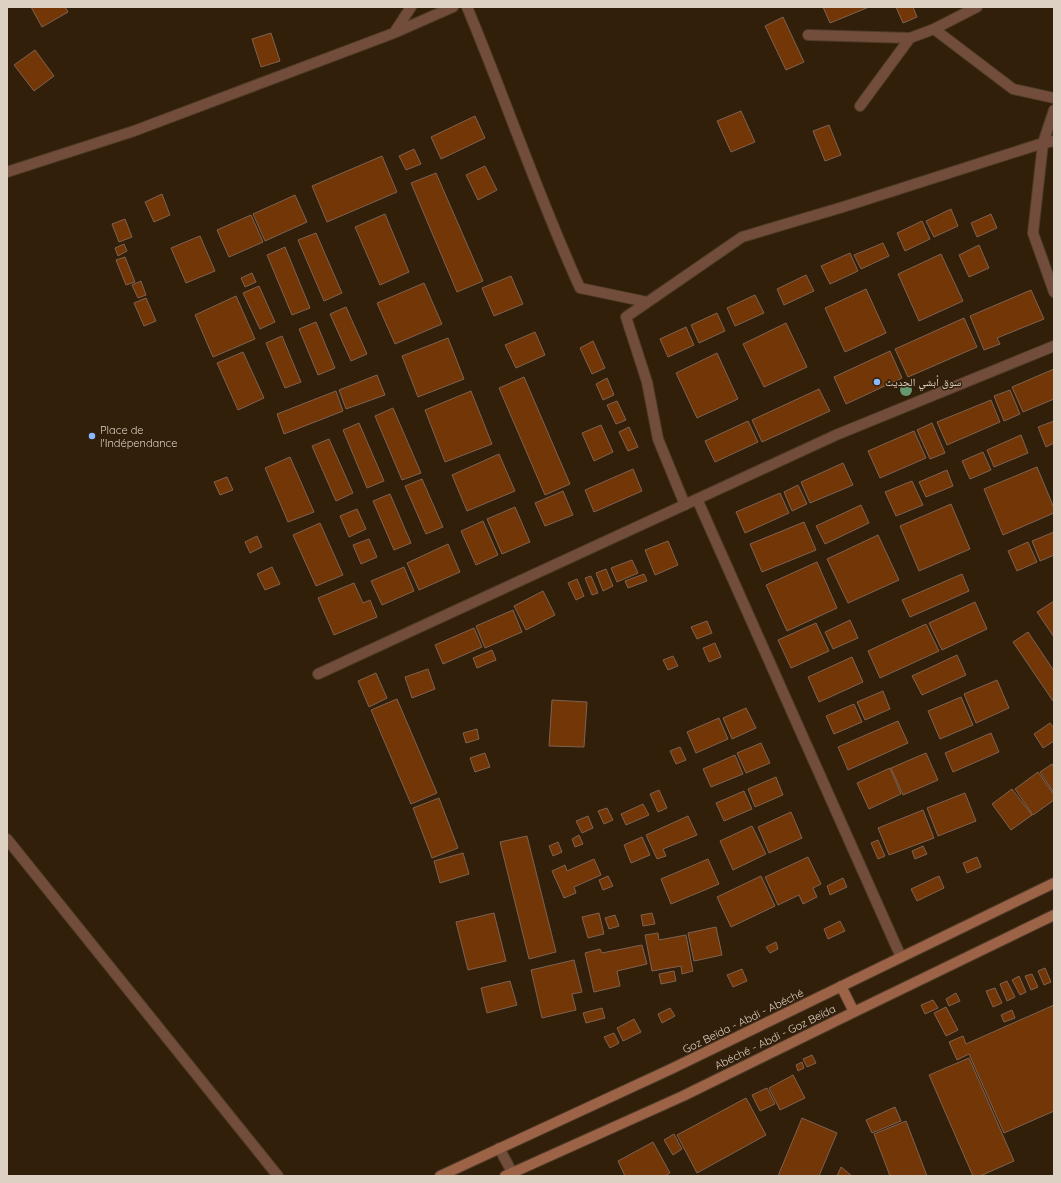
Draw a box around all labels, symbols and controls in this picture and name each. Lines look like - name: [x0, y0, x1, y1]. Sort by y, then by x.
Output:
- place label: سوق أبشي الحديث: [885, 375, 961, 391]
- marker: سوق أبشي الحديث: [872, 377, 882, 387]
- place label: Place de l'Indépendance: [100, 423, 177, 450]
- marker: Place de l'Indépendance: [87, 431, 97, 441]
- street label: Goz Beïda - Abdi - Abéché: [680, 986, 806, 1056]
- street label: Abéché - Abdi - Goz Beïda: [712, 1002, 838, 1072]

